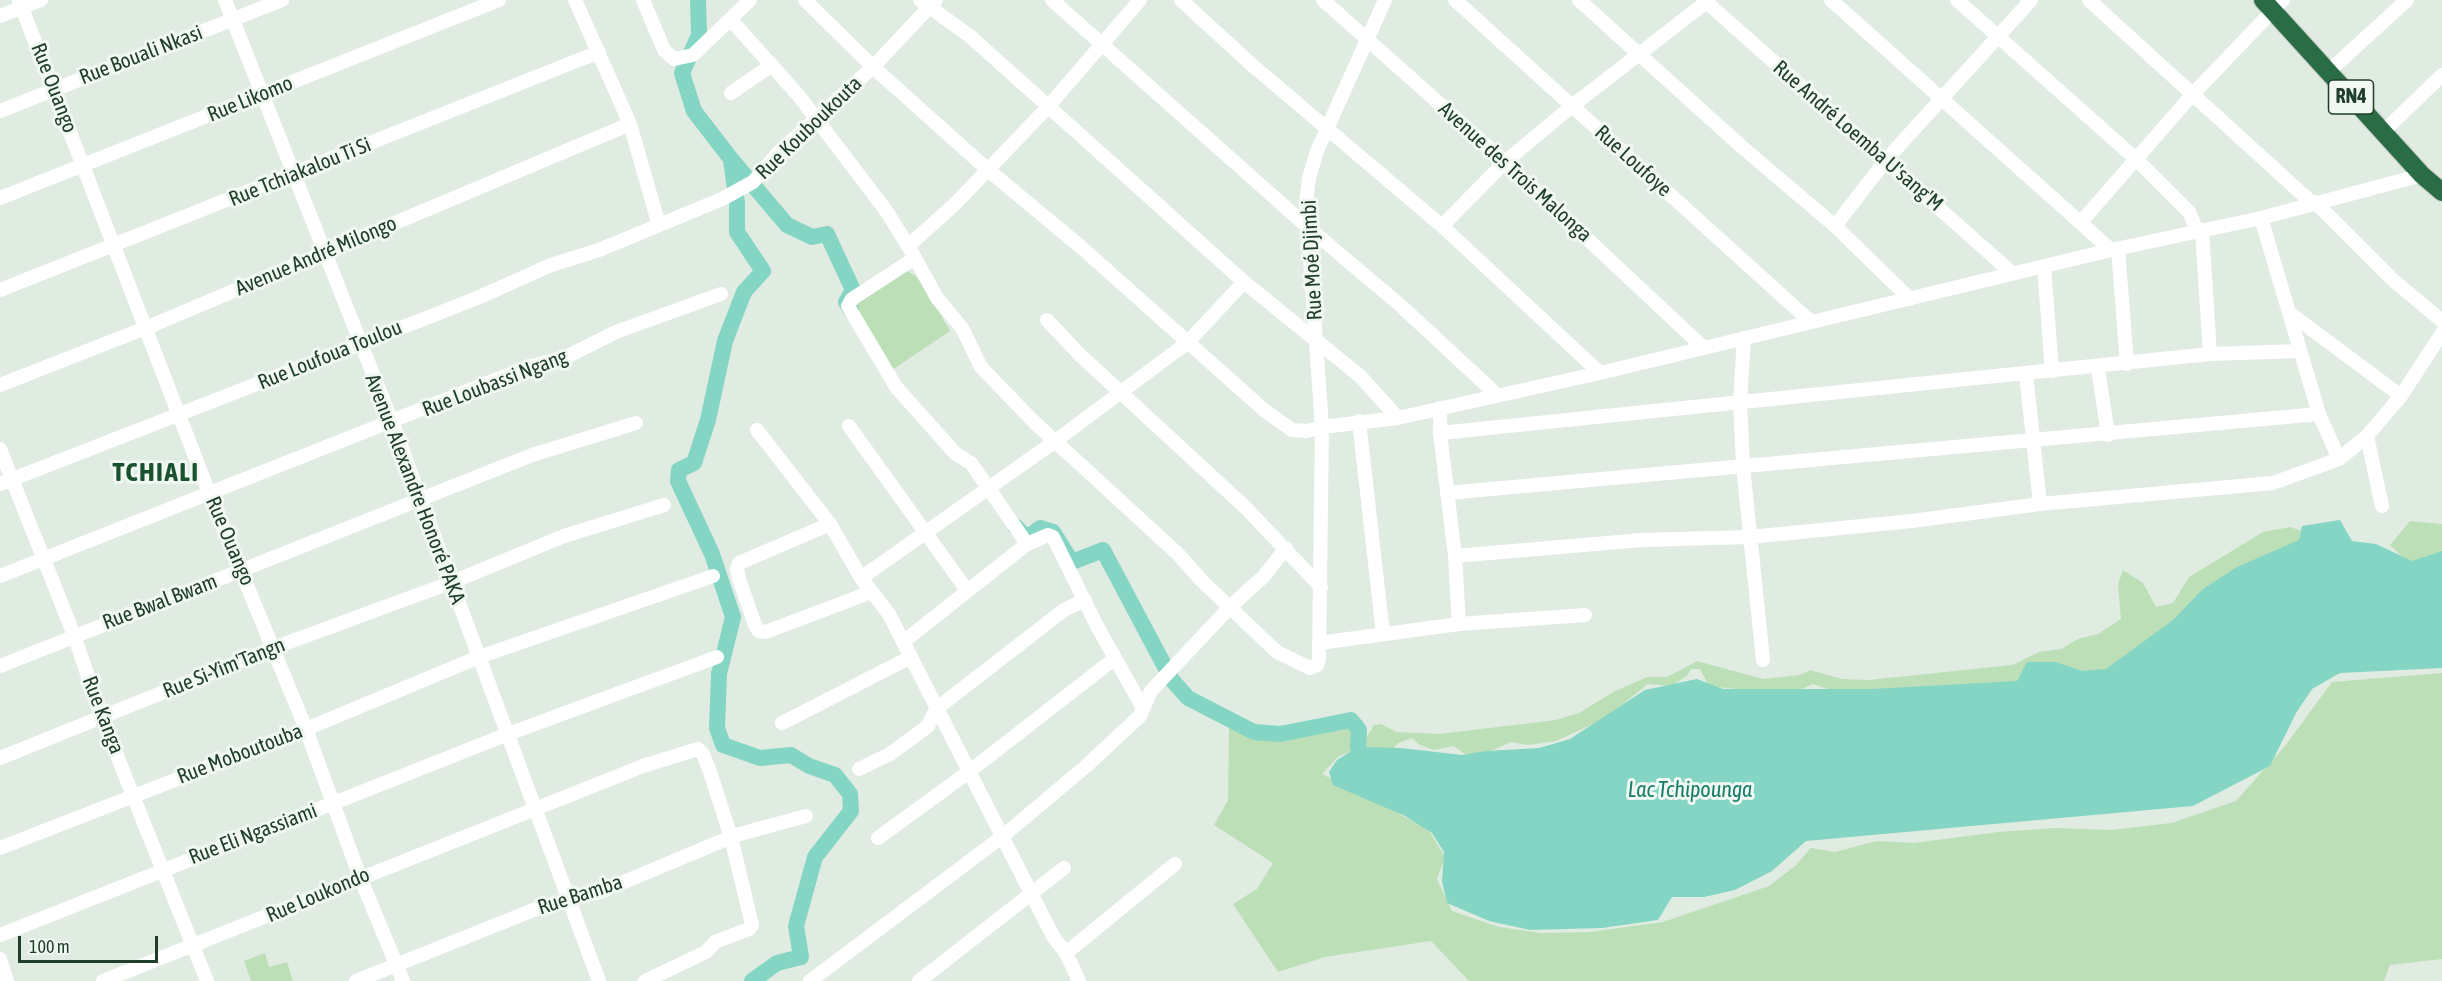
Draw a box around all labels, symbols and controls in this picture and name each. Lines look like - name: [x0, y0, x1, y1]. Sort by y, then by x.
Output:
- street label: Rue Bouali Nkasi: [76, 20, 206, 90]
- street label: Rue Ouango: [25, 40, 83, 136]
- street label: Rue André Loemba U'sang'M: [1768, 55, 1948, 217]
- street label: Rue Likomo: [204, 71, 296, 127]
- street label: Rue Kouboukouta: [751, 71, 867, 185]
- road number: RN4: [2328, 80, 2374, 114]
- street label: Avenue des Trois Malonga: [1433, 97, 1597, 247]
- street label: Rue Loufoye: [1589, 120, 1677, 202]
- street label: Rue Tchiakalou Ti Si: [225, 132, 375, 212]
- street label: Rue Moé Djimbi: [1296, 199, 1328, 321]
- street label: Avenue André Milongo: [232, 211, 400, 301]
- street label: Rue Loufoua Toulou: [254, 315, 406, 395]
- street label: Rue Loubassi Ngang: [419, 344, 571, 422]
- street label: Avenue Alexandre Honoré PAKA: [360, 371, 470, 607]
- district label: TCHIALI: [112, 456, 200, 488]
- street label: Rue Ouango: [200, 493, 260, 589]
- street label: Rue Bwal Bwam: [99, 569, 221, 635]
- street label: Rue Si-Yim'Tangn: [159, 632, 289, 704]
- street label: Rue Kanga: [77, 673, 129, 757]
- street label: Rue Moboutouba: [174, 718, 306, 790]
- water label: Lac Tchipounga: [1628, 777, 1752, 803]
- street label: Rue Eli Ngassiami: [185, 798, 321, 870]
- street label: Rue Loukondo: [262, 862, 374, 928]
- street label: Rue Bamba: [534, 869, 626, 921]
- scale bar: [21, 924, 160, 962]
- text: 100 m: [29, 936, 70, 957]

